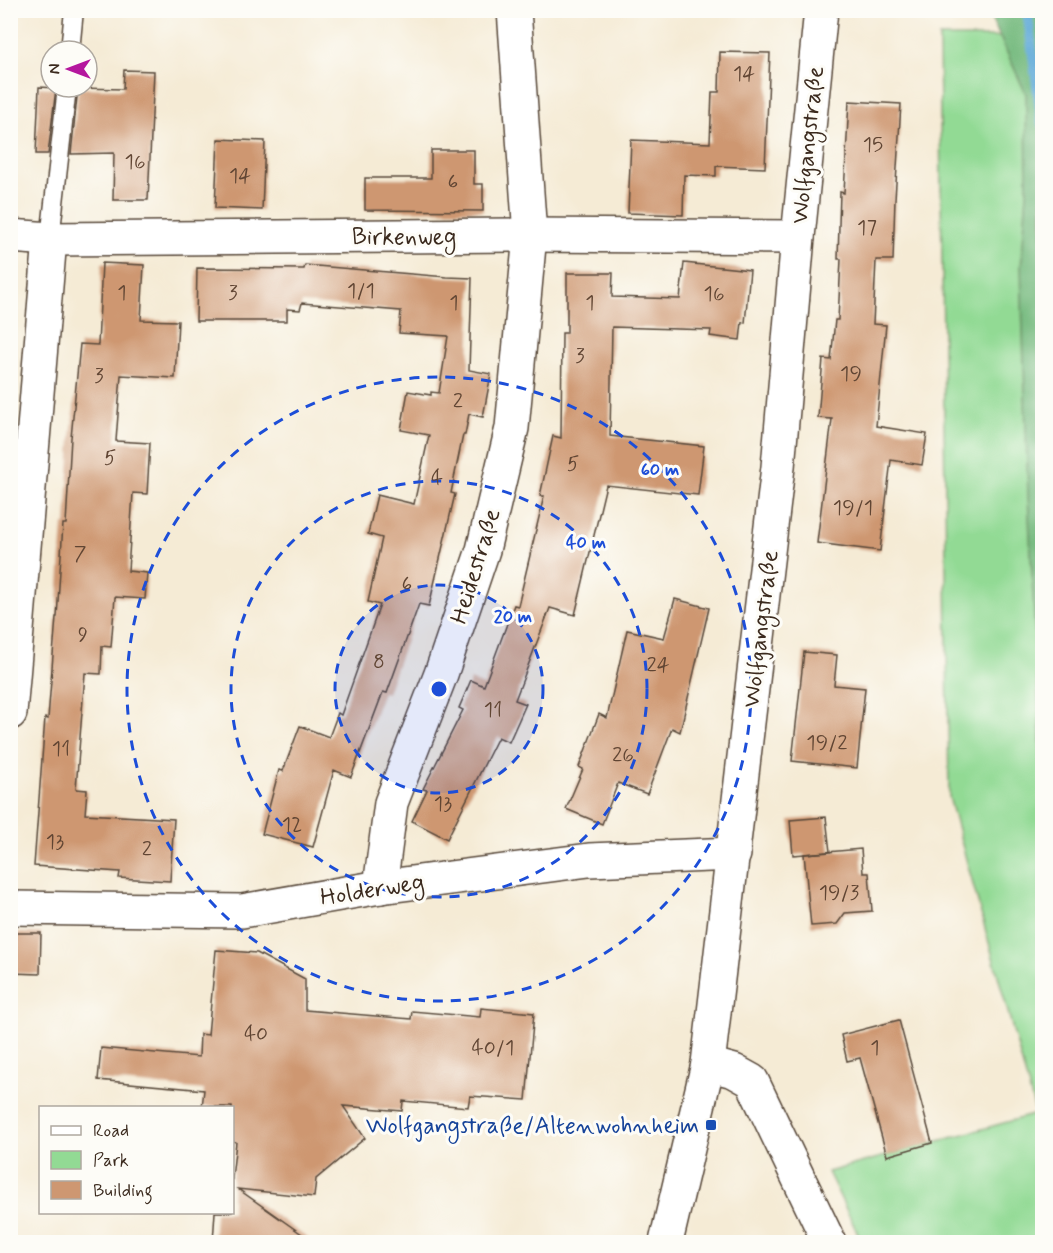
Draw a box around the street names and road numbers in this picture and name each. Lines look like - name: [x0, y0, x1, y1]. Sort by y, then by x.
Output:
- street label: Wolfgangstraße: [785, 65, 834, 226]
- street label: Birkenweg: [352, 222, 456, 255]
- street label: Heidestraße: [444, 505, 509, 628]
- street label: Wolfgangstraße: [736, 549, 789, 710]
- street label: Holderweg: [318, 867, 427, 916]

